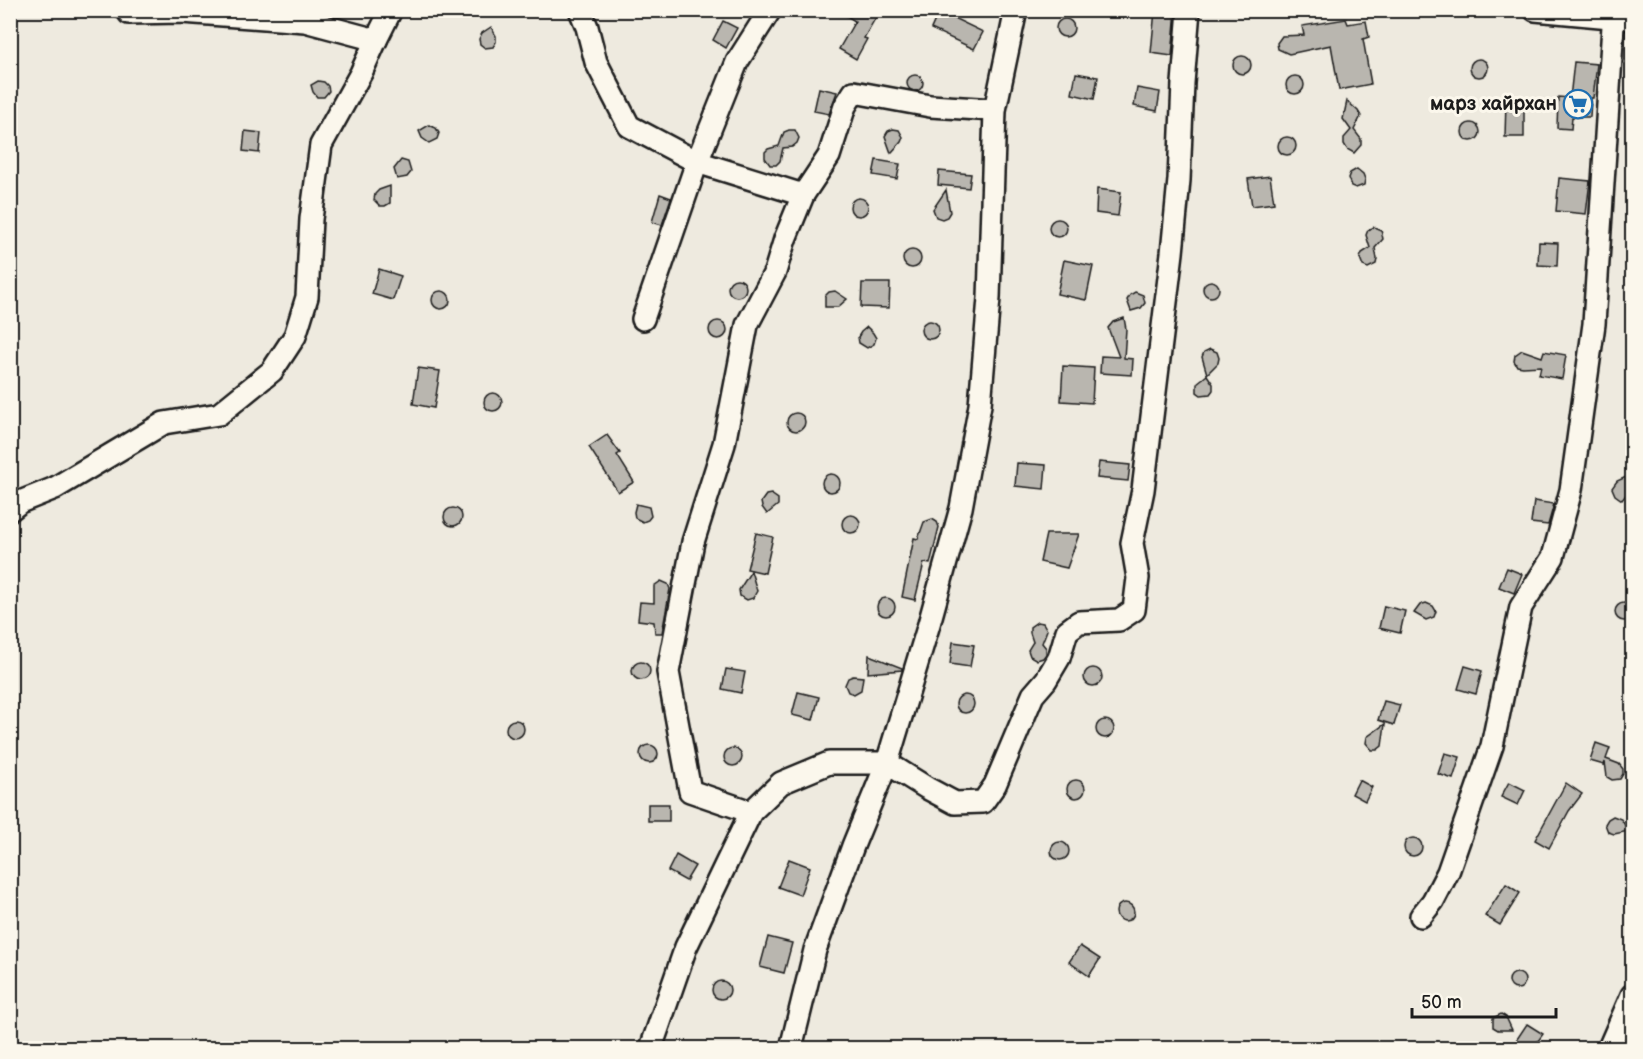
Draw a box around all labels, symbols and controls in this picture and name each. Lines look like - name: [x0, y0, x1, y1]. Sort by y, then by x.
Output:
- supermarket icon: марз хайрхан: [1562, 88, 1594, 120]
- place label: марз хайрхан: [1430, 92, 1557, 116]
- scale bar: [1412, 981, 1556, 1019]
- text: 50 m: [1421, 992, 1462, 1013]

